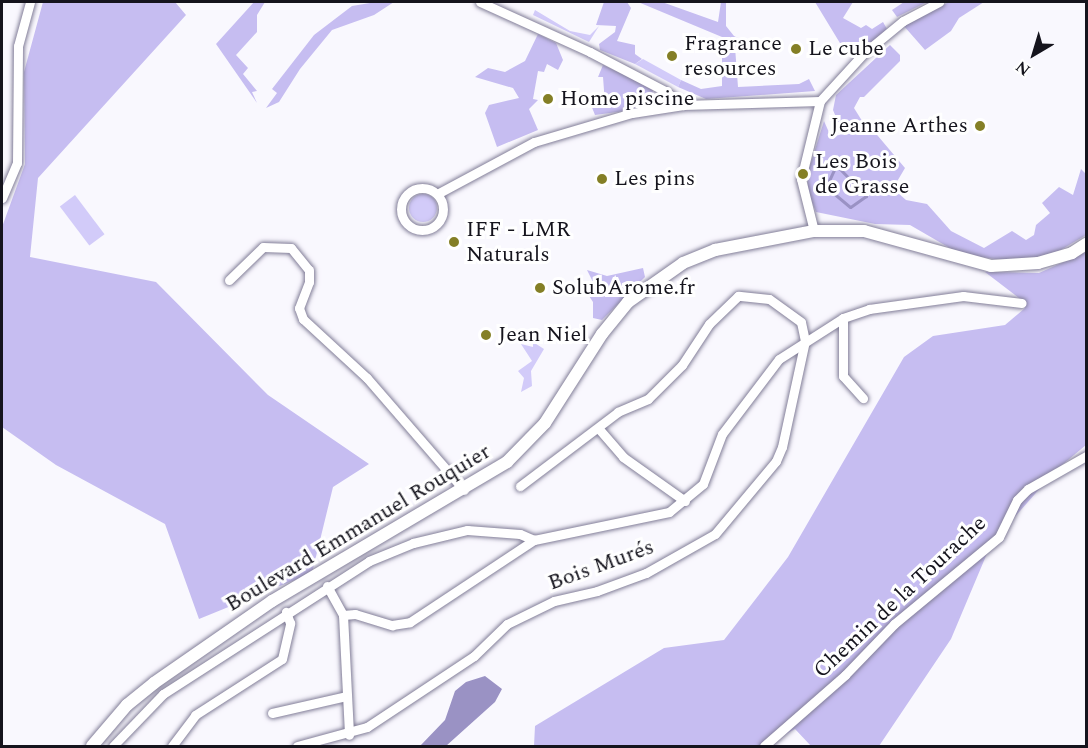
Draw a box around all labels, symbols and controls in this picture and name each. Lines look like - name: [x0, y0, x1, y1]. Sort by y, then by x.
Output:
- north arrow: [1004, 24, 1064, 84]
- place label: Fragrance resources: [684, 30, 782, 82]
- place label: Le cube: [808, 36, 884, 62]
- marker: Le cube: [789, 42, 803, 56]
- marker: Fragrance resources: [665, 49, 679, 63]
- text: N: [1010, 55, 1035, 82]
- place label: Home piscine: [560, 86, 695, 112]
- marker: Home piscine: [541, 92, 555, 106]
- place label: Jeanne Arthes: [831, 113, 968, 139]
- marker: Jeanne Arthes: [973, 119, 987, 133]
- place label: Les Bois de Grasse: [815, 148, 909, 200]
- place label: Les pins: [614, 166, 695, 192]
- marker: Les Bois de Grasse: [796, 167, 810, 181]
- marker: Les pins: [595, 172, 609, 186]
- place label: IFF - LMR Naturals: [466, 216, 570, 268]
- marker: IFF - LMR Naturals: [447, 235, 461, 249]
- place label: SolubArome.fr: [552, 275, 695, 301]
- marker: SolubArome.fr: [533, 281, 547, 295]
- place label: Jean Niel: [498, 322, 588, 348]
- marker: Jean Niel: [479, 328, 493, 342]
- street label: Boulevard Emmanuel Rouquier: [221, 438, 495, 618]
- street label: Chemin de la Tourache: [808, 510, 992, 684]
- street label: Bois Murés: [544, 534, 658, 596]

